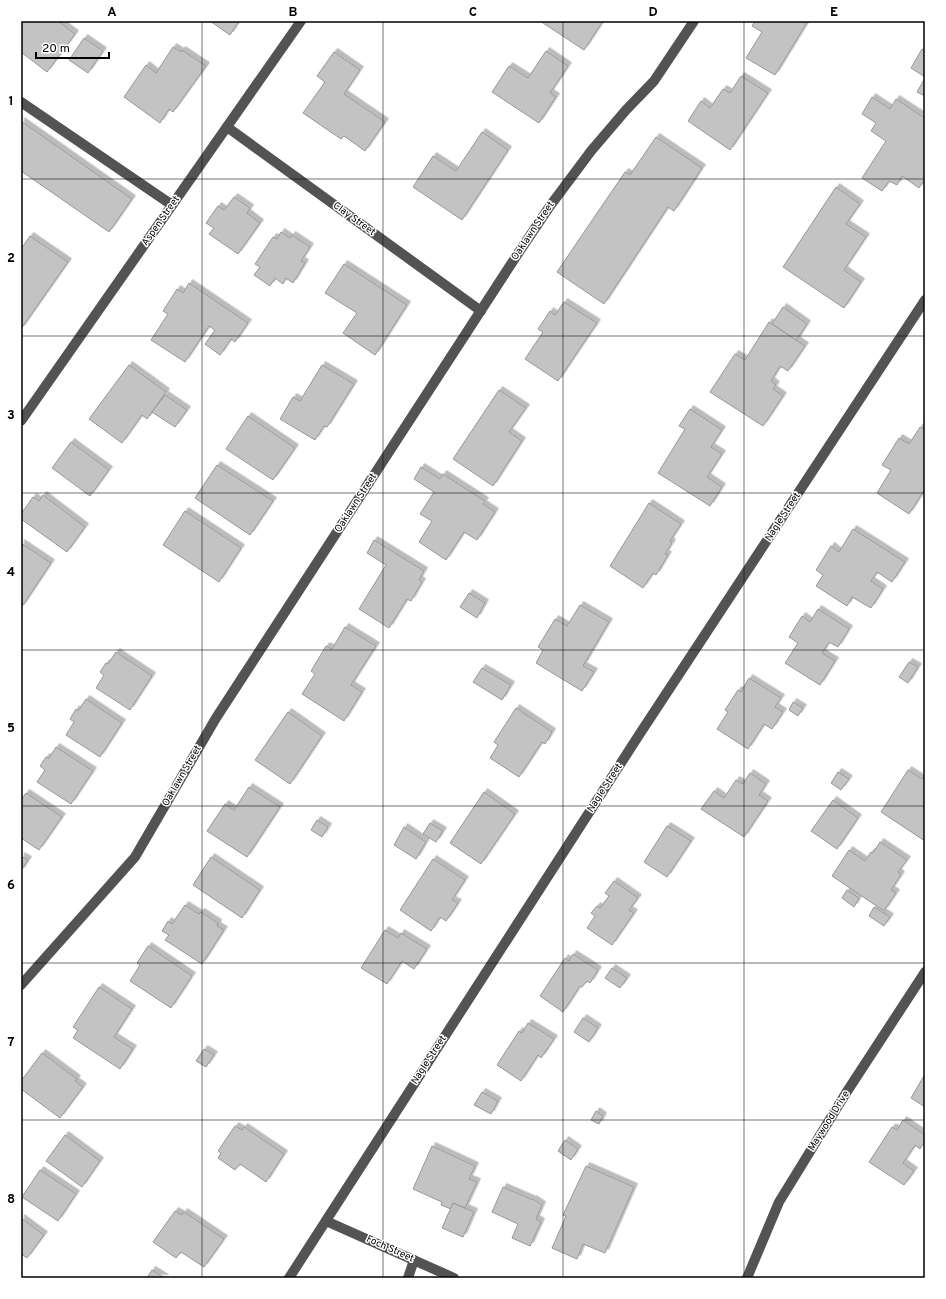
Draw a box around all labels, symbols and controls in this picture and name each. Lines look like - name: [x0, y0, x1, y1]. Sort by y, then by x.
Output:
- text: A: [107, 5, 117, 21]
- text: B: [289, 5, 298, 21]
- text: C: [469, 5, 477, 21]
- text: D: [648, 5, 658, 21]
- text: E: [830, 5, 838, 21]
- scale bar: [36, 34, 109, 60]
- text: 20 m: [42, 41, 70, 57]
- text: 1: [8, 94, 14, 110]
- street label: Aspen Street: [139, 193, 183, 249]
- street label: Clay Street: [330, 199, 378, 239]
- street label: Oaklawn Street: [509, 199, 558, 263]
- text: 2: [7, 251, 15, 267]
- text: 3: [7, 408, 15, 424]
- street label: Oaklawn Street: [332, 471, 380, 535]
- street label: Nagle Street: [762, 490, 804, 544]
- text: 4: [7, 565, 15, 581]
- text: 5: [7, 721, 15, 737]
- street label: Oaklawn Street: [159, 743, 205, 809]
- street label: Nagle Street: [584, 761, 626, 815]
- text: 6: [7, 878, 15, 894]
- street label: Nagle Street: [408, 1033, 450, 1087]
- text: 7: [8, 1035, 15, 1051]
- street label: Maywood Drive: [805, 1089, 853, 1153]
- text: 8: [7, 1192, 15, 1208]
- street label: Foch Street: [364, 1233, 416, 1265]

